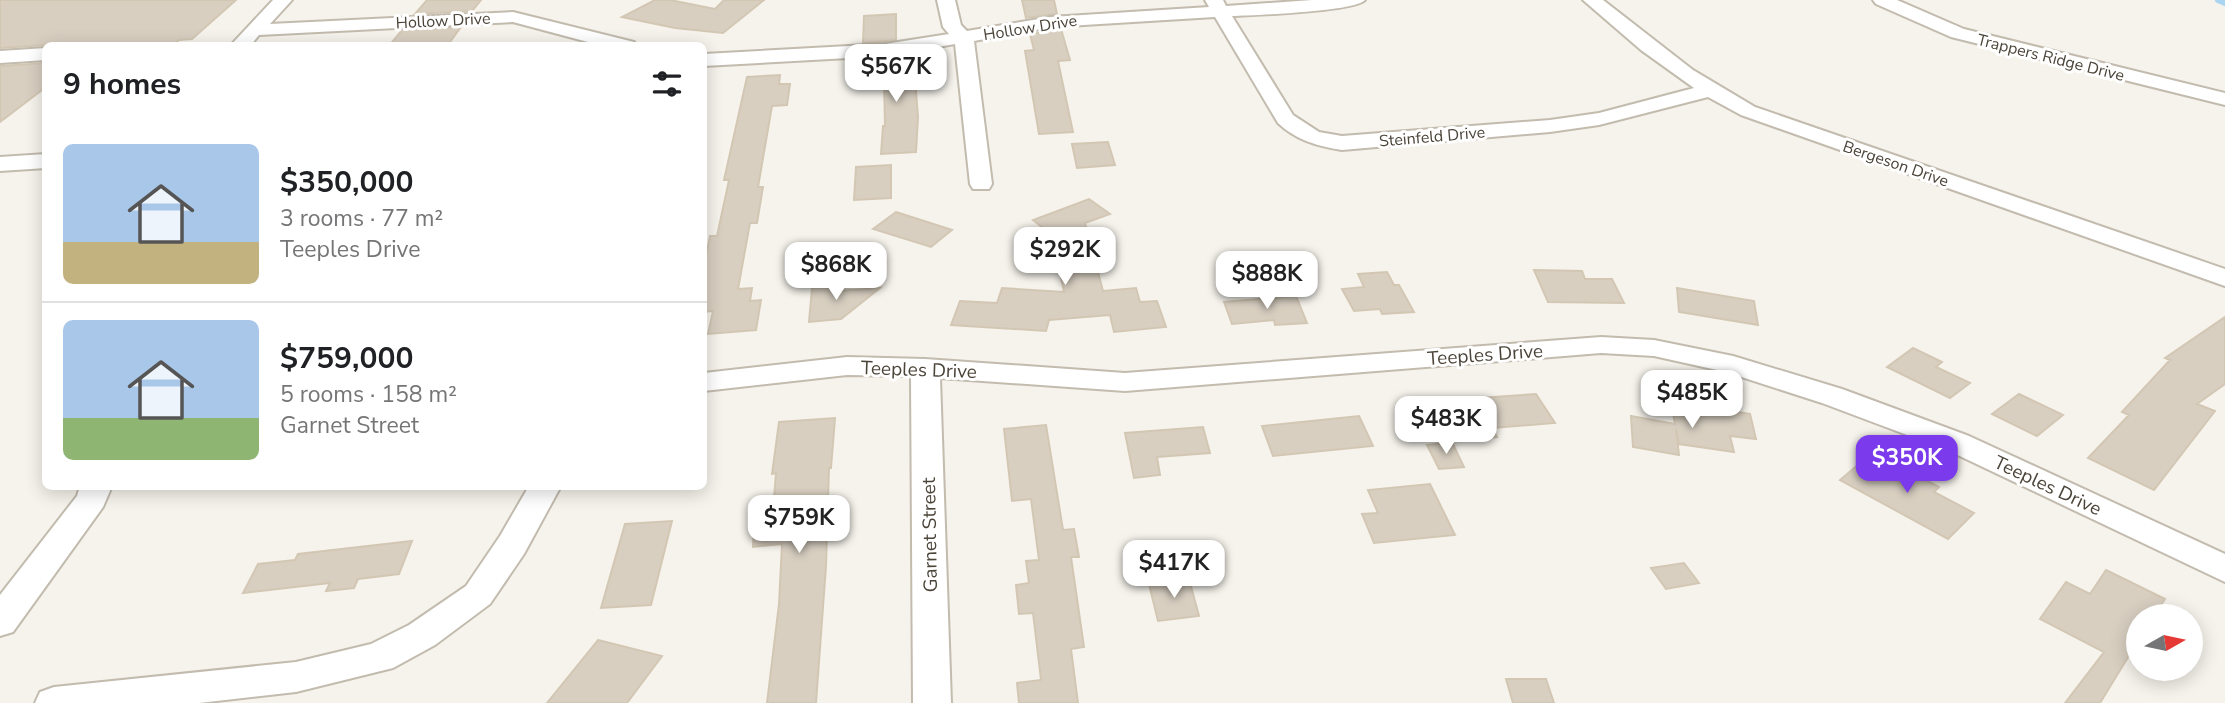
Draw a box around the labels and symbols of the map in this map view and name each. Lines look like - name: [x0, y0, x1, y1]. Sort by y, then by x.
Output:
- street label: Hollow Drive: [395, 8, 491, 34]
- street label: Hollow Drive: [982, 10, 1079, 46]
- street label: Trappers Ridge Drive: [1975, 29, 2127, 87]
- pin: $567K: [847, 44, 945, 104]
- street label: Steinfeld Drive: [1378, 121, 1486, 153]
- street label: Bergeson Drive: [1840, 136, 1952, 192]
- pin: $292K: [1016, 228, 1114, 287]
- pin: $868K: [787, 243, 885, 302]
- pin: $888K: [1218, 252, 1316, 311]
- street label: Teeples Drive: [1426, 338, 1544, 372]
- street label: Teeples Drive: [861, 355, 977, 385]
- pin: $485K: [1643, 370, 1741, 430]
- pin: $483K: [1397, 396, 1495, 456]
- pin: $350K: [1858, 435, 1956, 495]
- street label: Teeples Drive: [1990, 450, 2106, 522]
- street label: Garnet Street: [916, 477, 944, 593]
- pin: $759K: [750, 496, 848, 555]
- pin: $417K: [1125, 540, 1223, 600]
- north arrow: [2126, 604, 2203, 681]

